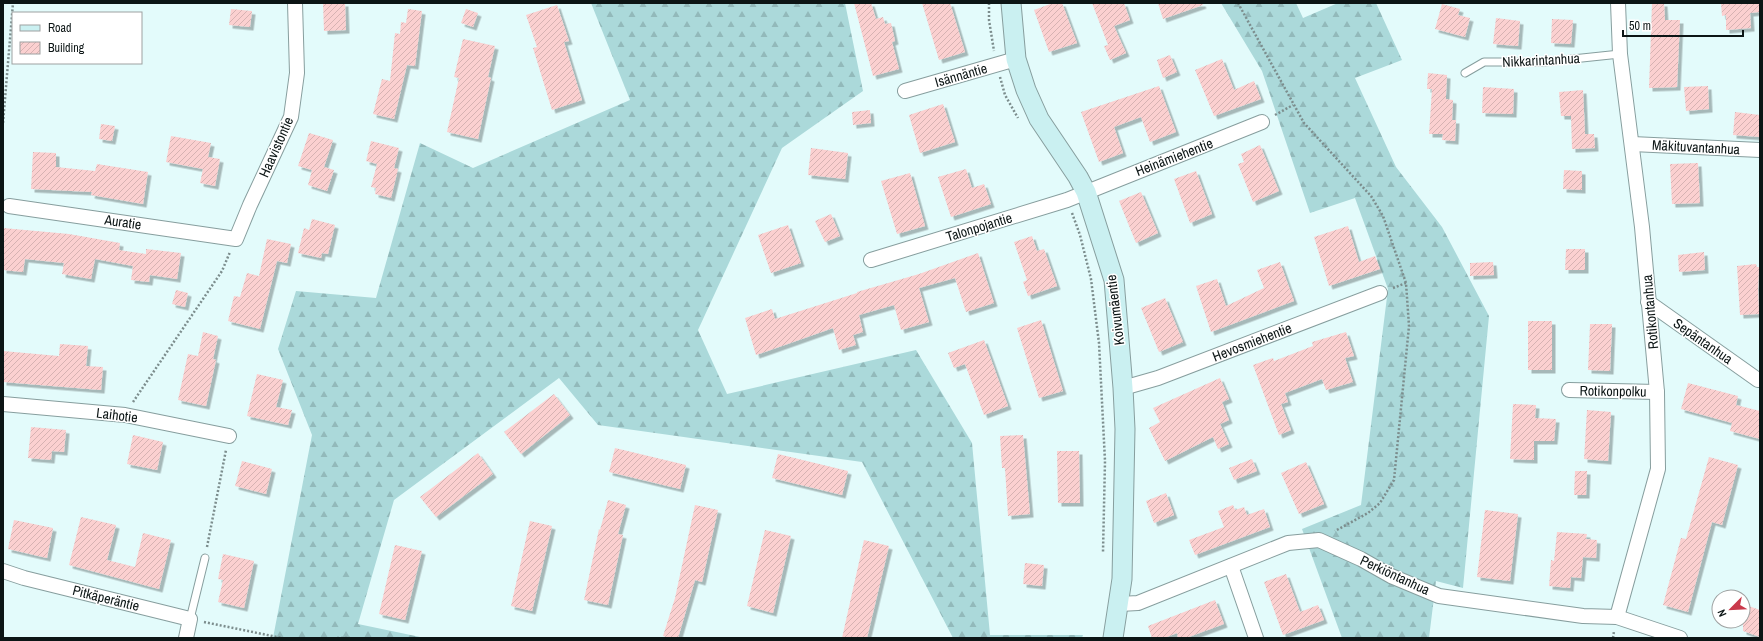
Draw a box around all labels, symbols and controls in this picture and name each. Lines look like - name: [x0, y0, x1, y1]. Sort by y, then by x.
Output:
- legend: [12, 12, 142, 64]
- scale bar: [1623, 12, 1743, 38]
- text: 50 m: [1629, 18, 1651, 34]
- text: Road: [48, 20, 72, 36]
- text: Building: [48, 40, 85, 56]
- street label: Nikkarintanhua: [1502, 49, 1581, 71]
- street label: Isännäntie: [933, 59, 989, 91]
- street label: Haavistontie: [255, 114, 297, 180]
- street label: Heinämiehentie: [1133, 134, 1215, 180]
- street label: Mäkituvantanhua: [1652, 136, 1741, 158]
- street label: Talonpojantie: [944, 208, 1014, 246]
- street label: Auratie: [102, 210, 143, 233]
- street label: Rotikontanhua: [1638, 273, 1662, 350]
- street label: Koivumäentie: [1102, 274, 1128, 346]
- street label: Sepäntanhua: [1670, 314, 1737, 368]
- street label: Hevosmiehentie: [1210, 319, 1294, 365]
- street label: Rotikonpolku: [1579, 381, 1647, 401]
- street label: Laihotie: [95, 404, 139, 426]
- street label: Perkiöntanhua: [1357, 551, 1433, 599]
- street label: Pitkäperäntie: [71, 581, 141, 615]
- north arrow: [1711, 589, 1751, 629]
- text: N: [1714, 607, 1730, 619]

